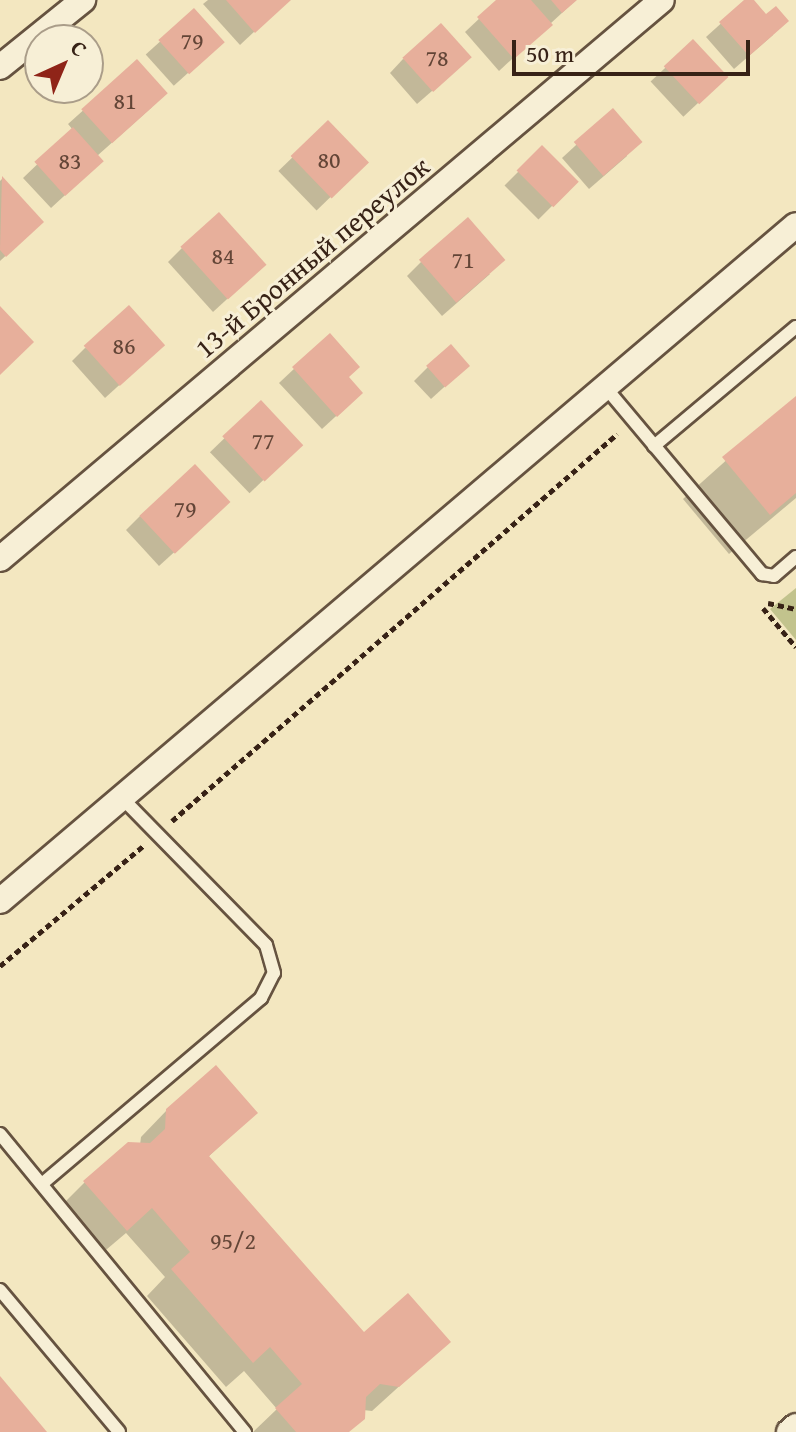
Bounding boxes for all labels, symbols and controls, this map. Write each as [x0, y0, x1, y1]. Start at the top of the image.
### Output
north arrow [24, 24, 104, 104]
scale bar [516, 24, 754, 74]
house number: 79 [180, 27, 204, 55]
text: С [64, 32, 95, 64]
text: 50 m [526, 36, 574, 71]
house number: 78 [425, 44, 449, 72]
house number: 81 [113, 87, 137, 115]
house number: 80 [317, 146, 341, 174]
house number: 83 [58, 147, 82, 175]
street label: 13-й Бронный переулок [188, 149, 436, 365]
house number: 84 [211, 242, 235, 270]
house number: 71 [451, 246, 475, 274]
house number: 86 [112, 332, 136, 360]
house number: 77 [251, 427, 275, 455]
house number: 79 [173, 495, 197, 523]
house number: 95/2 [210, 1227, 256, 1255]

